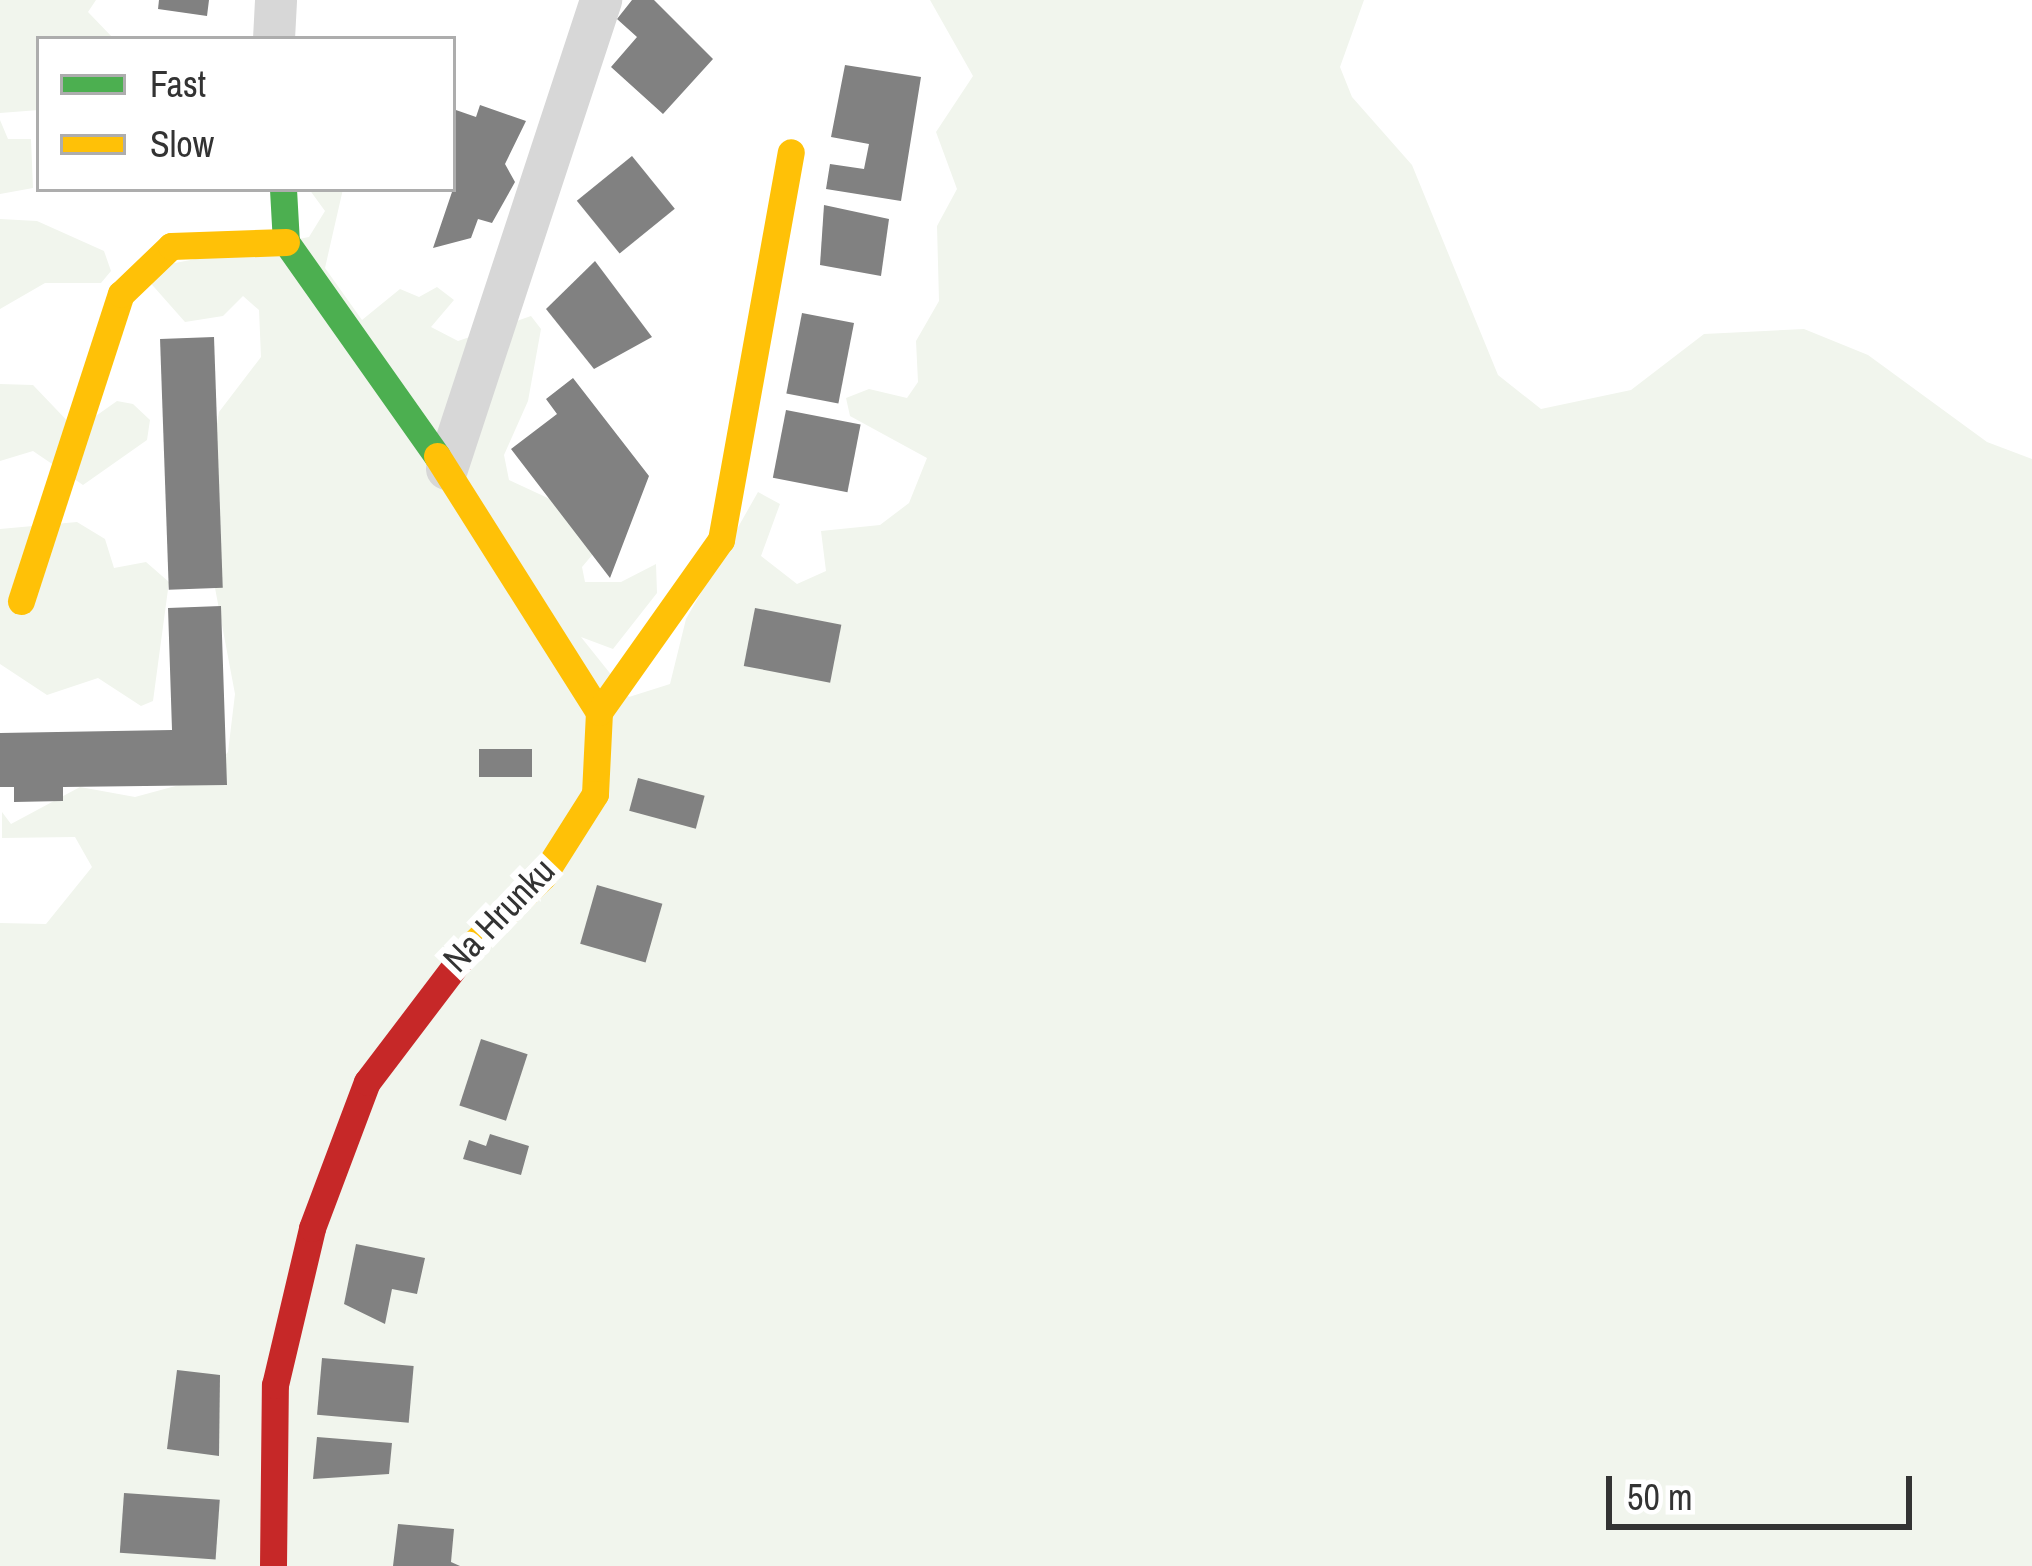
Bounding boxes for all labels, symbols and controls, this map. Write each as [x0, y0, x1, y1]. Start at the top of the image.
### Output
legend [36, 36, 456, 192]
text: Fast [150, 60, 206, 108]
text: Slow [150, 120, 214, 168]
street label: Na Hrunku [434, 849, 564, 981]
scale bar [1612, 1452, 1918, 1526]
text: 50 m [1627, 1473, 1693, 1521]

